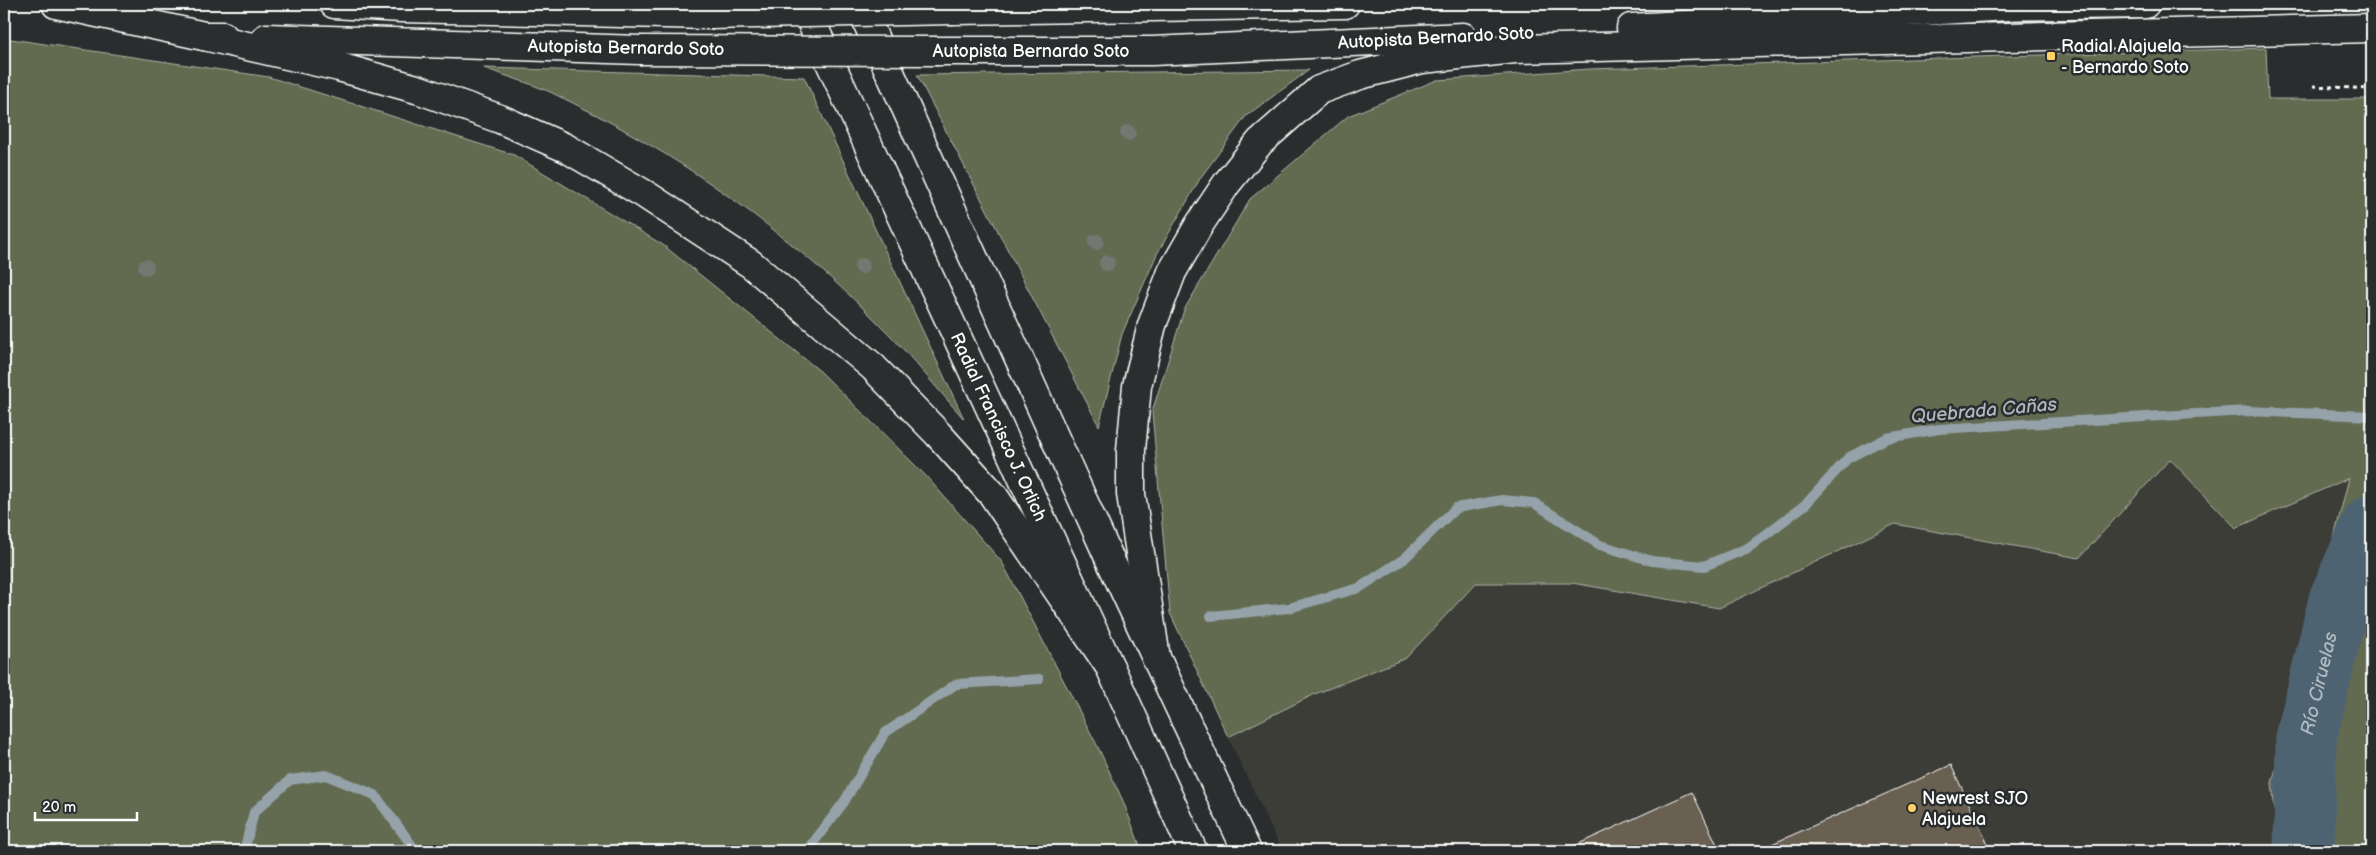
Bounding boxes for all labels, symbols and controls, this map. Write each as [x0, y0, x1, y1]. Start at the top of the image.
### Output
street label: Autopista Bernardo Soto [1337, 22, 1535, 54]
street label: Autopista Bernardo Soto [527, 36, 725, 60]
place label: Radial Alajuela - Bernardo Soto [2061, 36, 2189, 78]
street label: Autopista Bernardo Soto [933, 41, 1129, 62]
marker: Radial Alajuela - Bernardo Soto [2045, 50, 2057, 62]
street label: Radial Francisco J. Orlich [946, 329, 1052, 525]
water label: Quebrada Cañas [1910, 393, 2058, 429]
water label: Río Ciruelas [2296, 629, 2343, 737]
place label: Newrest SJO Alajuela [1922, 788, 2028, 830]
scale bar [35, 790, 138, 822]
text: 20 m [42, 798, 76, 817]
marker: Newrest SJO Alajuela [1906, 802, 1918, 814]

